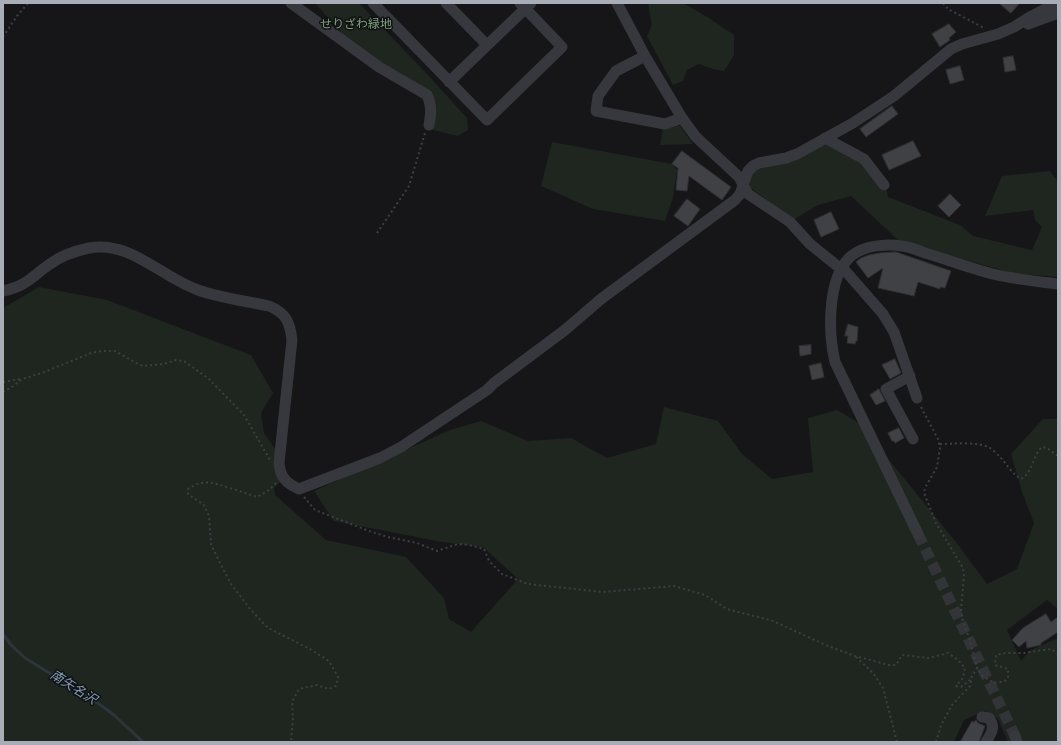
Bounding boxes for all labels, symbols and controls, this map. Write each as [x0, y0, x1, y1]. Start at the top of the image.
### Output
park label: せりざわ緑地 [320, 18, 392, 32]
water label: 南矢名沢 [47, 668, 99, 708]

